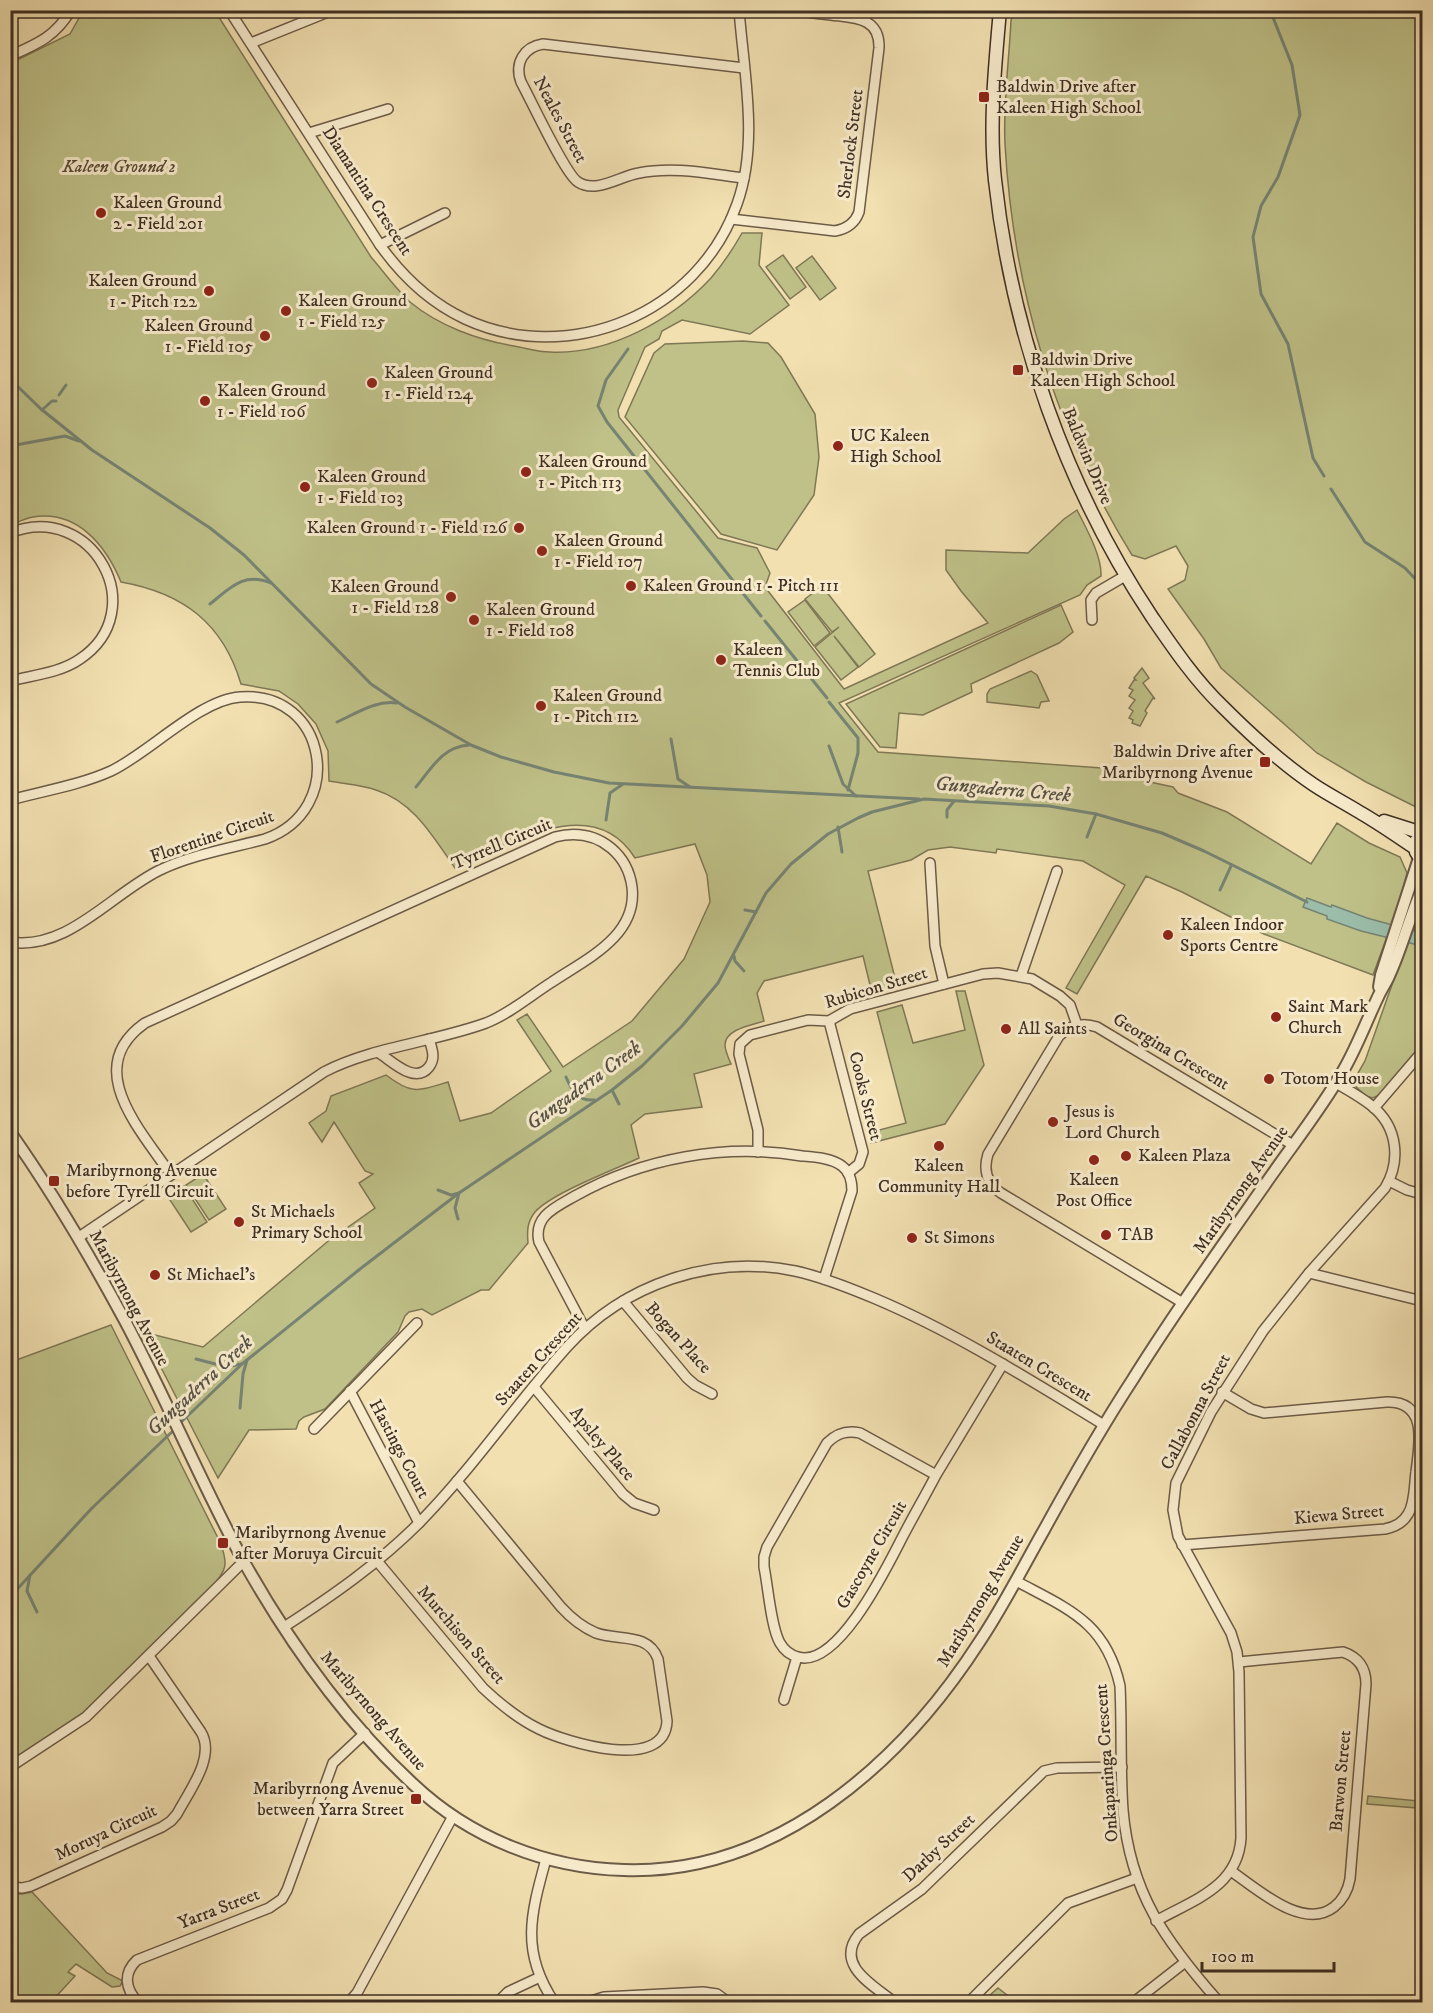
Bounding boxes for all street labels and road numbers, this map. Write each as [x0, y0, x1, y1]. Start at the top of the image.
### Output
street label: Neales Street [528, 73, 592, 167]
street label: Sherlock Street [833, 88, 869, 200]
street label: Diamantina Crescent [317, 122, 417, 260]
street label: Baldwin Drive [1057, 404, 1117, 508]
street label: Florentine Circuit [147, 805, 277, 868]
street label: Tyrrell Circuit [449, 813, 556, 875]
street label: Rubicon Street [822, 962, 930, 1014]
street label: Georgina Crescent [1109, 1009, 1233, 1096]
street label: Cooks Street [843, 1049, 887, 1143]
street label: Maribyrnong Avenue [1189, 1122, 1293, 1258]
street label: Maribyrnong Avenue [84, 1226, 174, 1370]
street label: Bogan Place [640, 1298, 716, 1378]
street label: Staaten Crescent [491, 1307, 587, 1411]
street label: Staaten Crescent [982, 1327, 1096, 1407]
street label: Callabonna Street [1156, 1350, 1236, 1474]
street label: Hastings Court [364, 1396, 434, 1503]
street label: Apsley Place [565, 1402, 639, 1486]
street label: Gascoyne Circuit [832, 1497, 912, 1613]
street label: Kiewa Street [1293, 1500, 1385, 1530]
street label: Maribyrnong Avenue [933, 1531, 1029, 1671]
street label: Murchison Street [412, 1581, 510, 1689]
street label: Maribyrnong Avenue [315, 1647, 431, 1775]
street label: Onkaparinga Crescent [1090, 1683, 1124, 1843]
street label: Barwon Street [1326, 1729, 1356, 1833]
street label: Moruya Circuit [51, 1800, 161, 1866]
street label: Darby Street [898, 1809, 980, 1887]
street label: Yarra Street [175, 1883, 263, 1935]

